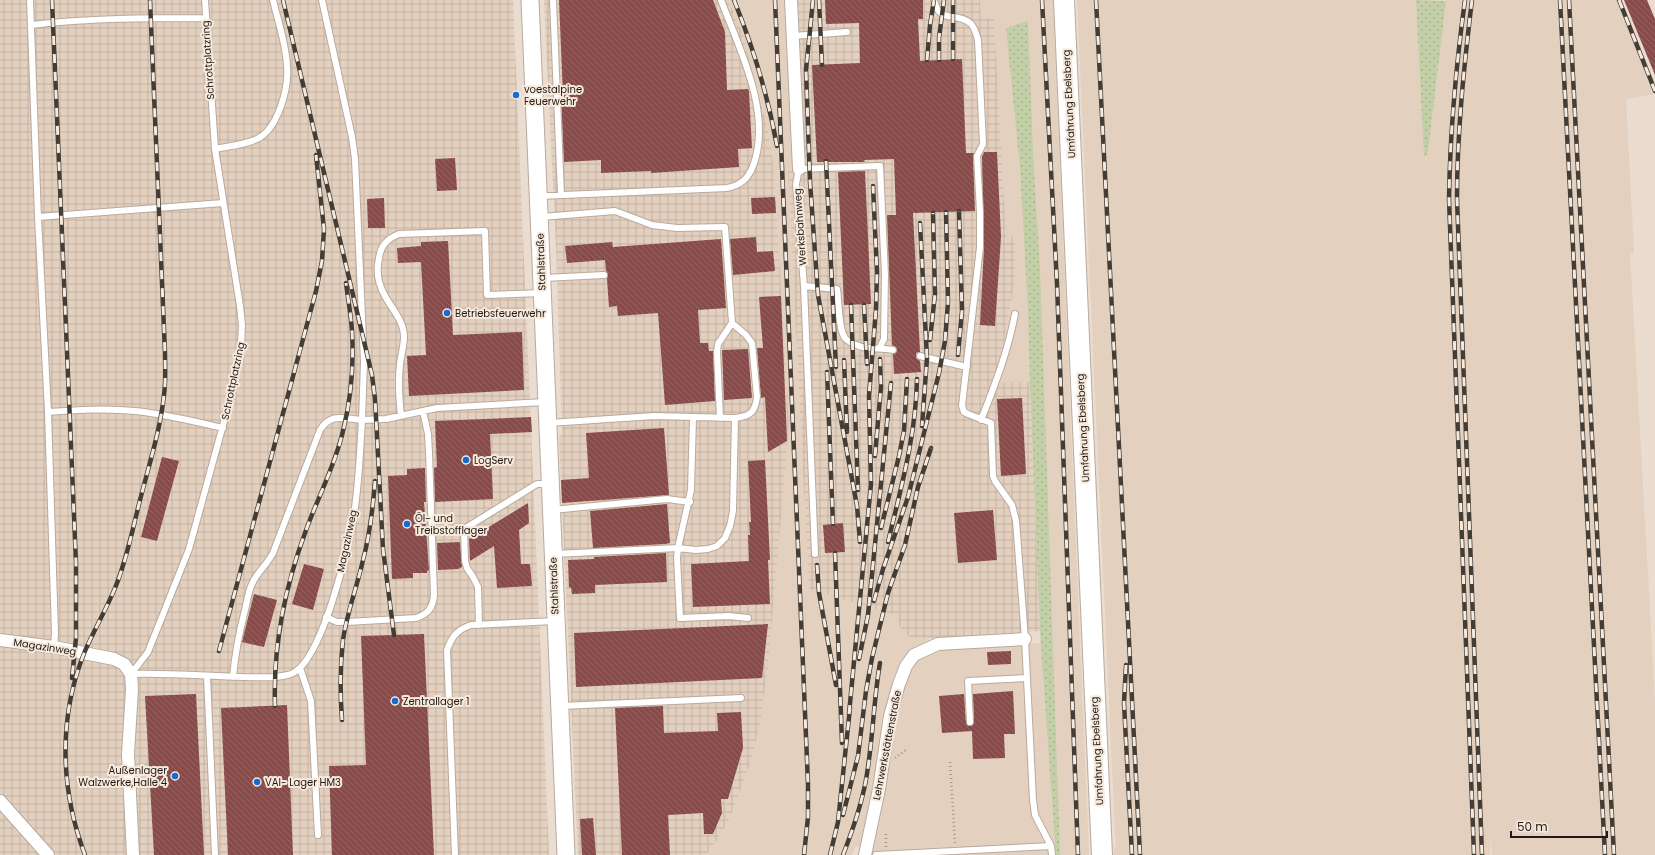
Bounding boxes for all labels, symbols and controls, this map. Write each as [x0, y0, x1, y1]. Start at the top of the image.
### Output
street label: Schrottplatzring [198, 20, 218, 100]
street label: Umfahrung Ebelsberg [1059, 49, 1079, 159]
place label: voestalpine Feuerwehr [524, 82, 582, 109]
marker: voestalpine Feuerwehr [511, 90, 521, 100]
street label: Werksbahnweg [790, 188, 810, 266]
street label: Stahlstraße [533, 233, 549, 291]
place label: Betriebsfeuerwehr [455, 306, 546, 321]
marker: Betriebsfeuerwehr [442, 308, 452, 318]
street label: Schrottplatzring [217, 341, 249, 421]
street label: Umfahrung Ebelsberg [1073, 373, 1093, 483]
place label: LogServ [474, 453, 513, 468]
marker: LogServ [461, 455, 471, 465]
street label: Magazinweg [333, 508, 361, 574]
place label: Öl- und Treibstofflager [415, 511, 488, 538]
marker: Öl- und Treibstofflager [402, 519, 412, 529]
street label: Stahlstraße [546, 557, 562, 615]
street label: Magazinweg [12, 635, 78, 659]
street label: Lehrwerkstättenstraße [869, 689, 905, 801]
place label: Zentrallager 1 [403, 694, 469, 709]
marker: Zentrallager 1 [390, 696, 400, 706]
street label: Umfahrung Ebelsberg [1087, 696, 1107, 806]
place label: Außenlager Walzwerke,Halle 4 [78, 763, 167, 790]
marker: Außenlager Walzwerke,Halle 4 [170, 771, 180, 781]
place label: VAI- Lager HM3 [265, 775, 341, 790]
marker: VAI- Lager HM3 [252, 777, 262, 787]
scale bar [1511, 813, 1607, 839]
text: 50 m [1517, 818, 1548, 835]

